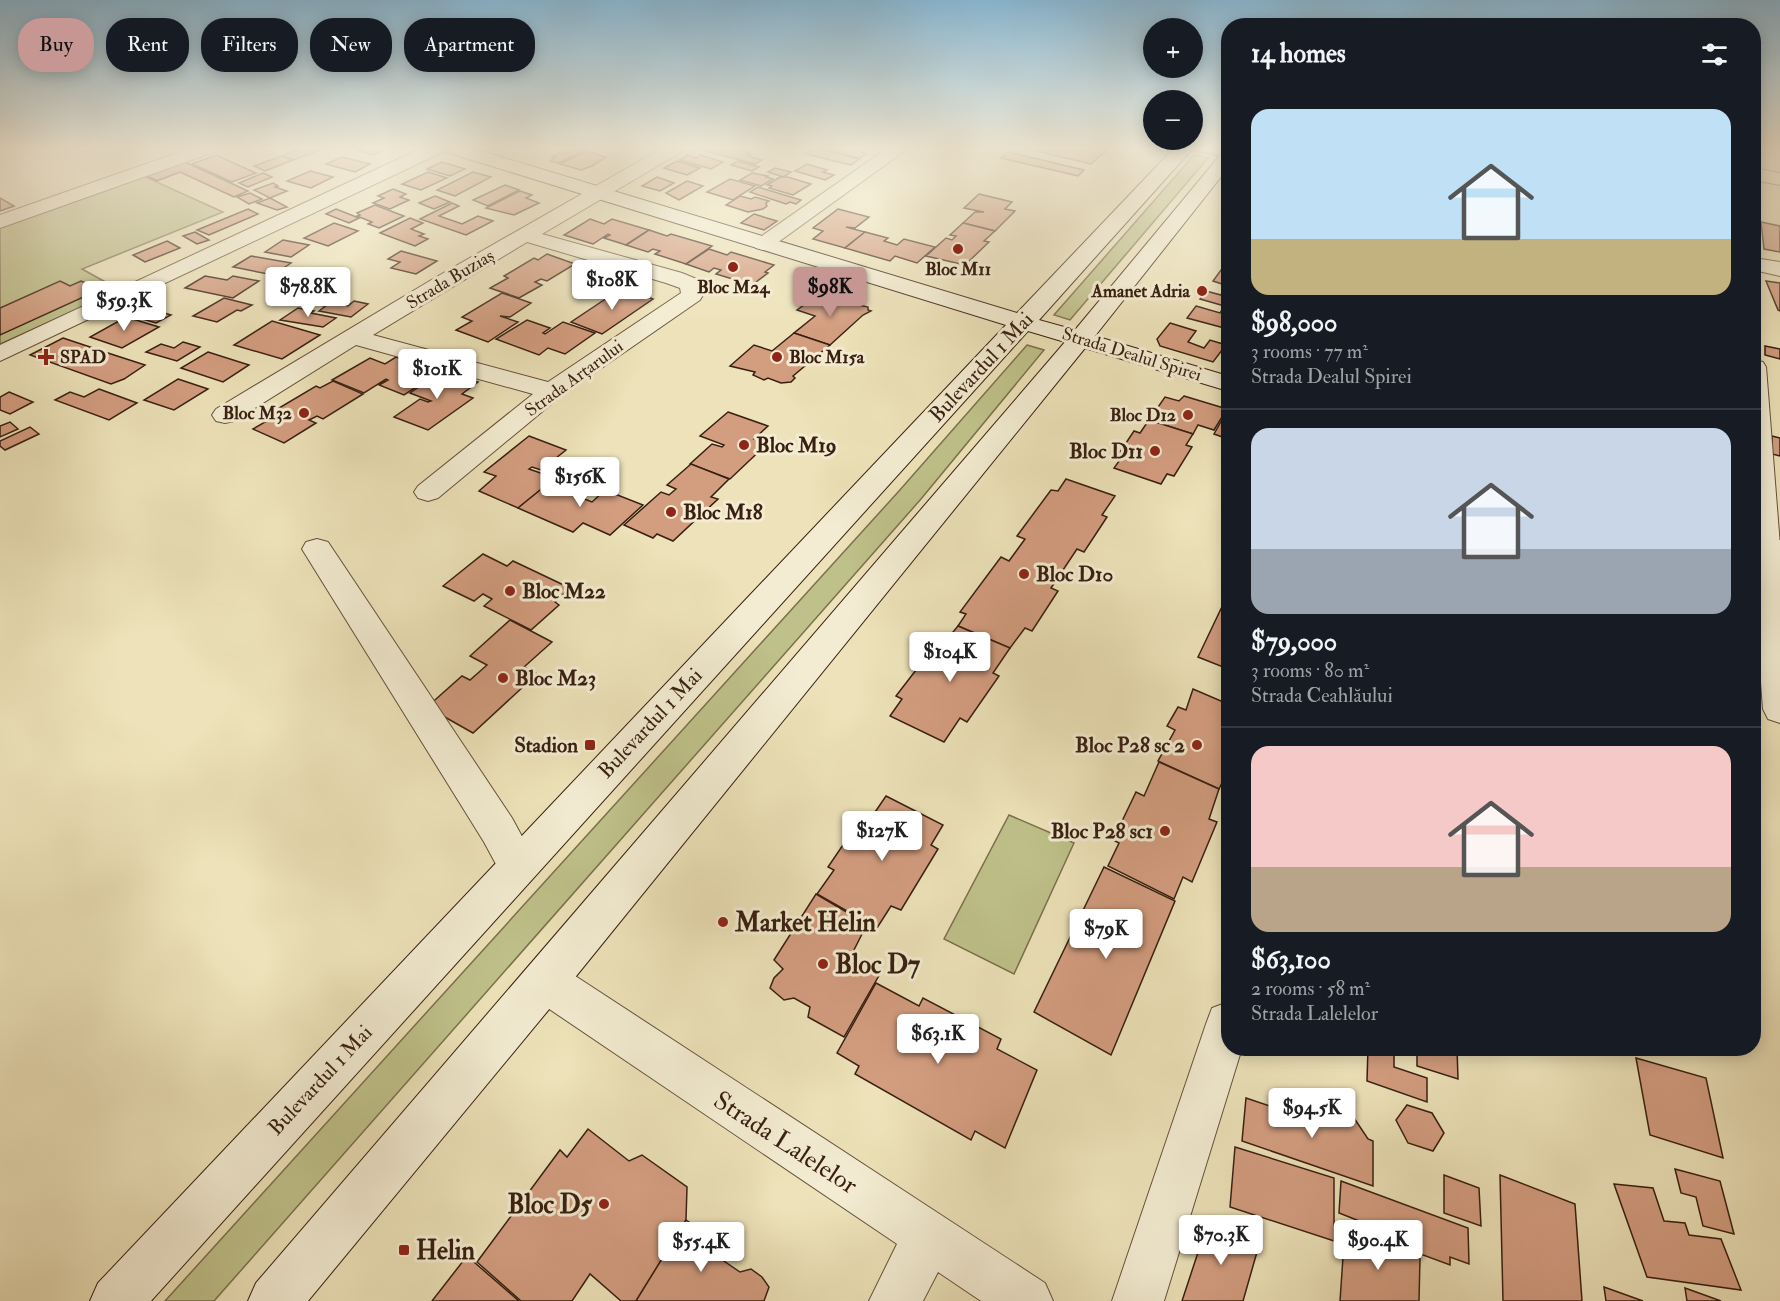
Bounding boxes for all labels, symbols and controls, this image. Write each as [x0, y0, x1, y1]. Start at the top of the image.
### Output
chip: Buy [18, 18, 94, 72]
chip: Rent [106, 18, 189, 72]
chip: Filters [201, 18, 298, 72]
chip: New [310, 18, 392, 72]
chip: Apartment [404, 18, 535, 72]
map controls [1143, 18, 1203, 150]
button: + [1143, 18, 1203, 78]
text: 14 homes [1251, 38, 1346, 70]
icon: filters [1698, 38, 1731, 71]
button: − [1143, 90, 1203, 150]
icon: home [1437, 148, 1545, 256]
marker: Bloc M11 [951, 242, 965, 256]
street label: Strada Buziaș [402, 244, 498, 315]
place label: Bloc M11 [925, 258, 991, 281]
pin: $108K [570, 260, 654, 311]
marker: Bloc M24 [726, 260, 740, 274]
pin: $78.8K [259, 267, 357, 318]
text: $108K [586, 267, 638, 292]
pin: $98K [794, 267, 866, 318]
text: $78.8K [279, 274, 337, 299]
text: $98K [808, 274, 852, 299]
place label: Bloc M24 [697, 276, 770, 299]
place label: Amanet Adria [1091, 280, 1191, 303]
pin: $59.3K [75, 281, 173, 332]
marker: Amanet Adria [1195, 284, 1209, 298]
text: $59.3K [96, 288, 152, 313]
street label: Bulevardul 1 Mai [923, 306, 1040, 428]
text: $98,000 [1251, 307, 1337, 339]
street label: Strada Dealul Spirei [1059, 322, 1205, 387]
street label: Strada Arțarului [521, 335, 628, 422]
text: 3 rooms · 77 m² [1251, 339, 1368, 364]
place label: SPAD [60, 346, 106, 369]
place label: Bloc M15a [789, 346, 865, 369]
marker: SPAD [37, 348, 55, 366]
pin: $101K [395, 349, 479, 400]
marker: Bloc M15a [770, 350, 784, 364]
text: $101K [412, 356, 462, 381]
text: Strada Dealul Spirei [1251, 364, 1412, 389]
place label: Bloc M32 [223, 402, 292, 425]
place label: Bloc D12 [1110, 404, 1176, 427]
marker: Bloc M32 [297, 406, 311, 420]
marker: Bloc D12 [1181, 408, 1195, 422]
place label: Bloc M19 [756, 432, 836, 459]
marker: Bloc M19 [737, 438, 751, 452]
place label: Bloc D11 [1069, 438, 1143, 465]
marker: Bloc D11 [1148, 444, 1162, 458]
pin: $156K [538, 457, 622, 508]
text: $156K [554, 464, 606, 489]
icon: home [1437, 467, 1545, 575]
place label: Bloc M18 [683, 499, 763, 526]
marker: Bloc M18 [664, 505, 678, 519]
place label: Bloc D10 [1036, 561, 1113, 588]
marker: Bloc D10 [1017, 567, 1031, 581]
place label: Bloc M22 [522, 578, 606, 605]
marker: Bloc M22 [503, 584, 517, 598]
text: $79,000 [1251, 626, 1337, 658]
pin: $104K [908, 632, 992, 683]
text: $104K [923, 639, 977, 664]
text: 3 rooms · 80 m² [1251, 658, 1369, 683]
street label: Bulevardul 1 Mai [592, 662, 709, 784]
place label: Bloc M23 [515, 665, 596, 692]
marker: Bloc M23 [496, 671, 510, 685]
text: Strada Ceahlăului [1251, 683, 1393, 708]
place label: Stadion [514, 732, 578, 759]
place label: Bloc P28 sc 2 [1075, 732, 1185, 759]
marker: Stadion [583, 738, 597, 752]
marker: Bloc P28 sc 2 [1190, 738, 1204, 752]
icon: home [1437, 785, 1545, 893]
pin: $127K [840, 811, 924, 862]
text: $127K [856, 818, 908, 843]
place label: Bloc P28 sc1 [1051, 818, 1153, 845]
marker: Bloc P28 sc1 [1158, 824, 1172, 838]
place label: Market Helin [734, 907, 877, 939]
pin: $79K [1070, 909, 1142, 960]
marker: Market Helin [716, 915, 730, 929]
text: $79K [1084, 916, 1128, 941]
text: $63,100 [1251, 944, 1331, 976]
place label: Bloc D7 [835, 949, 920, 981]
marker: Bloc D7 [816, 957, 830, 971]
text: 2 rooms · 58 m² [1251, 976, 1370, 1001]
text: Strada Lalelelor [1251, 1001, 1378, 1026]
pin: $63.1K [889, 1014, 987, 1065]
street label: Bulevardul 1 Mai [262, 1019, 379, 1141]
text: $63.1K [911, 1021, 965, 1046]
street label: Strada Lalelelor [707, 1084, 864, 1201]
pin: $94.5K [1263, 1088, 1361, 1139]
text: $94.5K [1282, 1095, 1342, 1120]
place label: Bloc D5 [507, 1189, 593, 1221]
marker: Bloc D5 [597, 1197, 611, 1211]
pin: $70.3K [1172, 1215, 1270, 1266]
pin: $90.4K [1329, 1220, 1427, 1271]
pin: $55.4K [652, 1222, 750, 1273]
text: $70.3K [1193, 1222, 1249, 1247]
text: $90.4K [1348, 1227, 1408, 1252]
text: $55.4K [672, 1229, 730, 1254]
place label: Helin [416, 1235, 475, 1267]
marker: Helin [397, 1243, 411, 1257]

